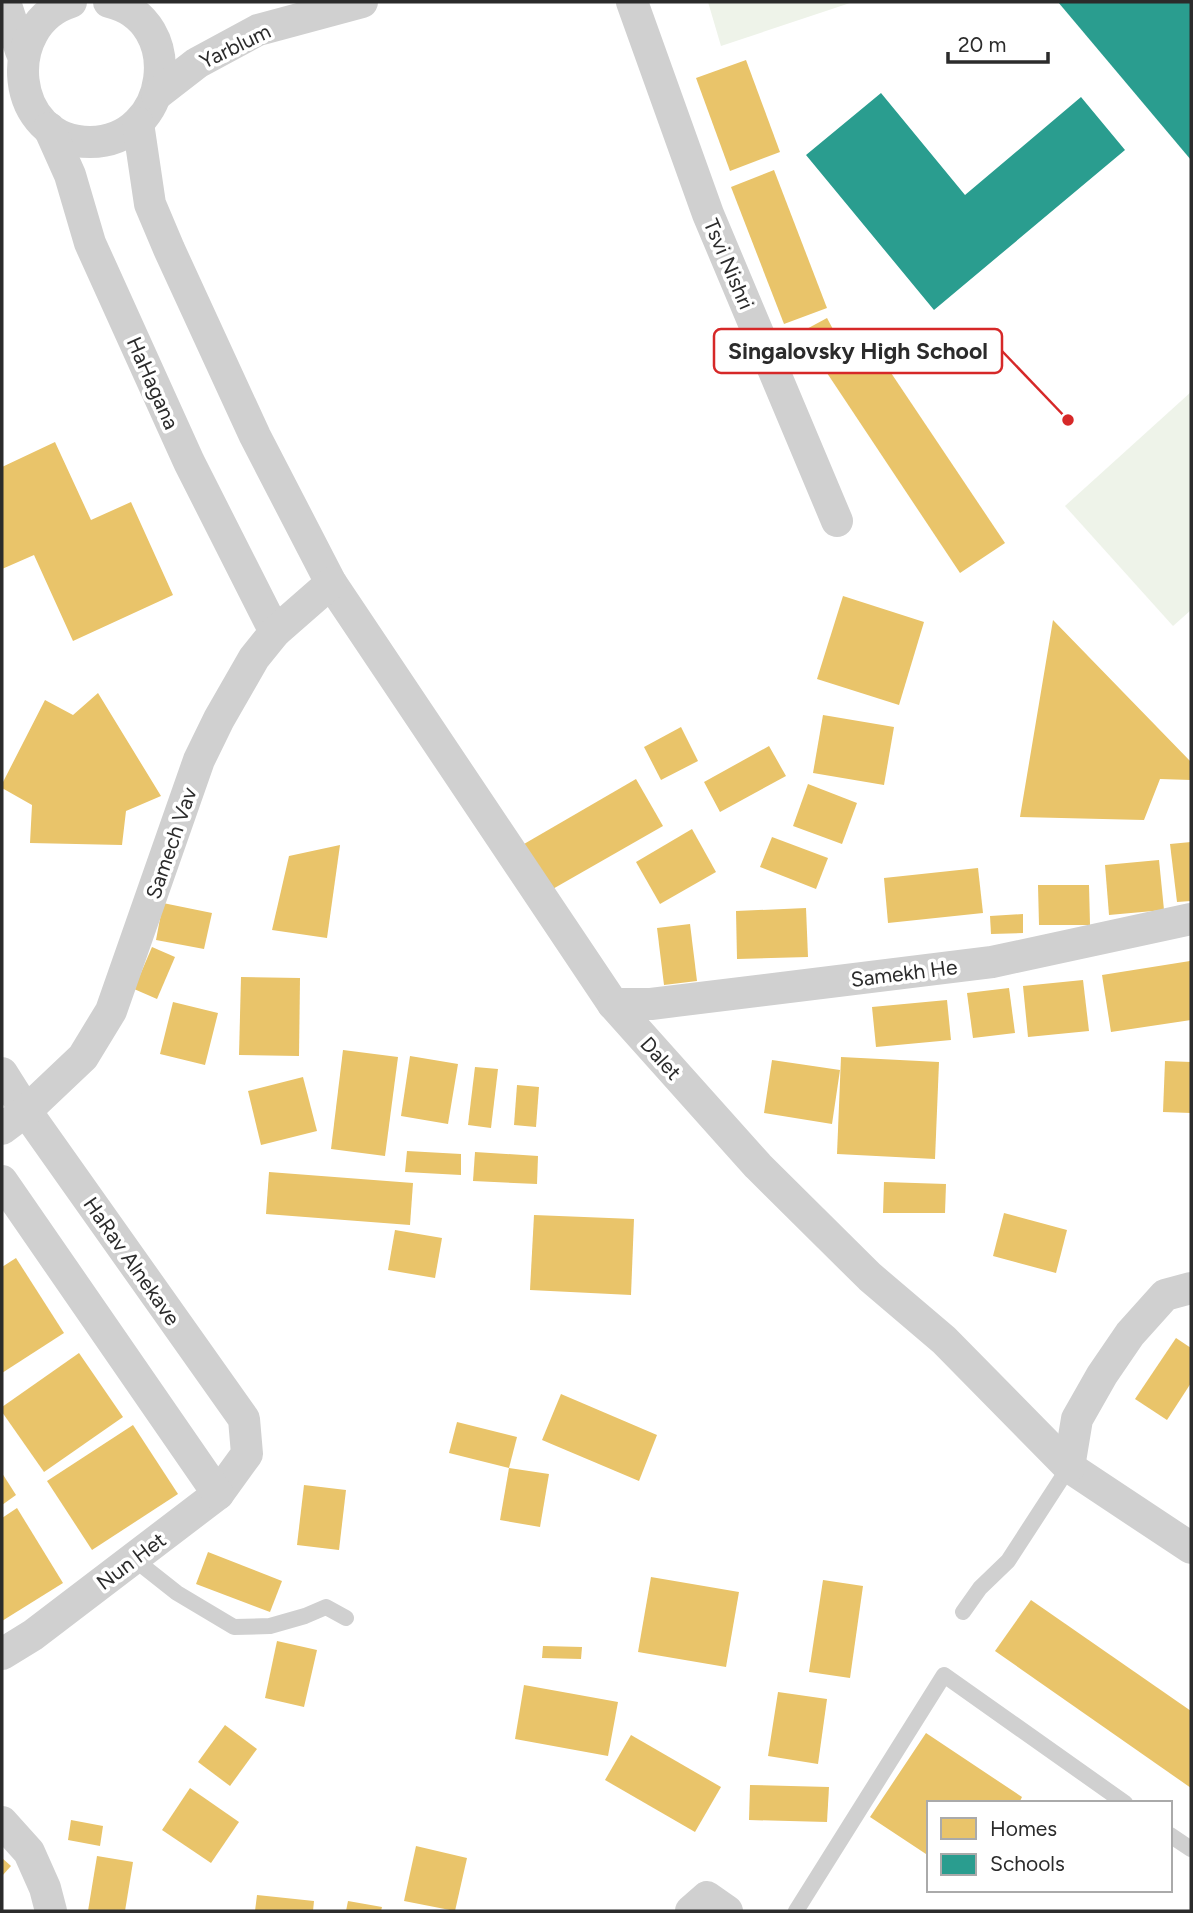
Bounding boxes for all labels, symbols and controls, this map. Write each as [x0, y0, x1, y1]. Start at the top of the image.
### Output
street label: Yarblum [195, 18, 275, 74]
scale bar [948, 21, 1048, 65]
text: 20 m [958, 32, 1006, 57]
street label: Tsvi Nishri [699, 215, 759, 313]
callout: Singalovsky High School [714, 329, 1002, 373]
street label: HaHagana [122, 333, 184, 433]
text: Singalovsky High School [728, 337, 988, 365]
street label: Samech Vav [140, 784, 202, 902]
street label: Samekh He [849, 954, 959, 992]
street label: Dalet [635, 1031, 687, 1085]
street label: HaRav Alnekave [78, 1192, 186, 1330]
street label: Nun Het [92, 1527, 171, 1595]
legend [927, 1801, 1172, 1892]
text: Homes [990, 1816, 1057, 1841]
text: Schools [990, 1851, 1065, 1876]

